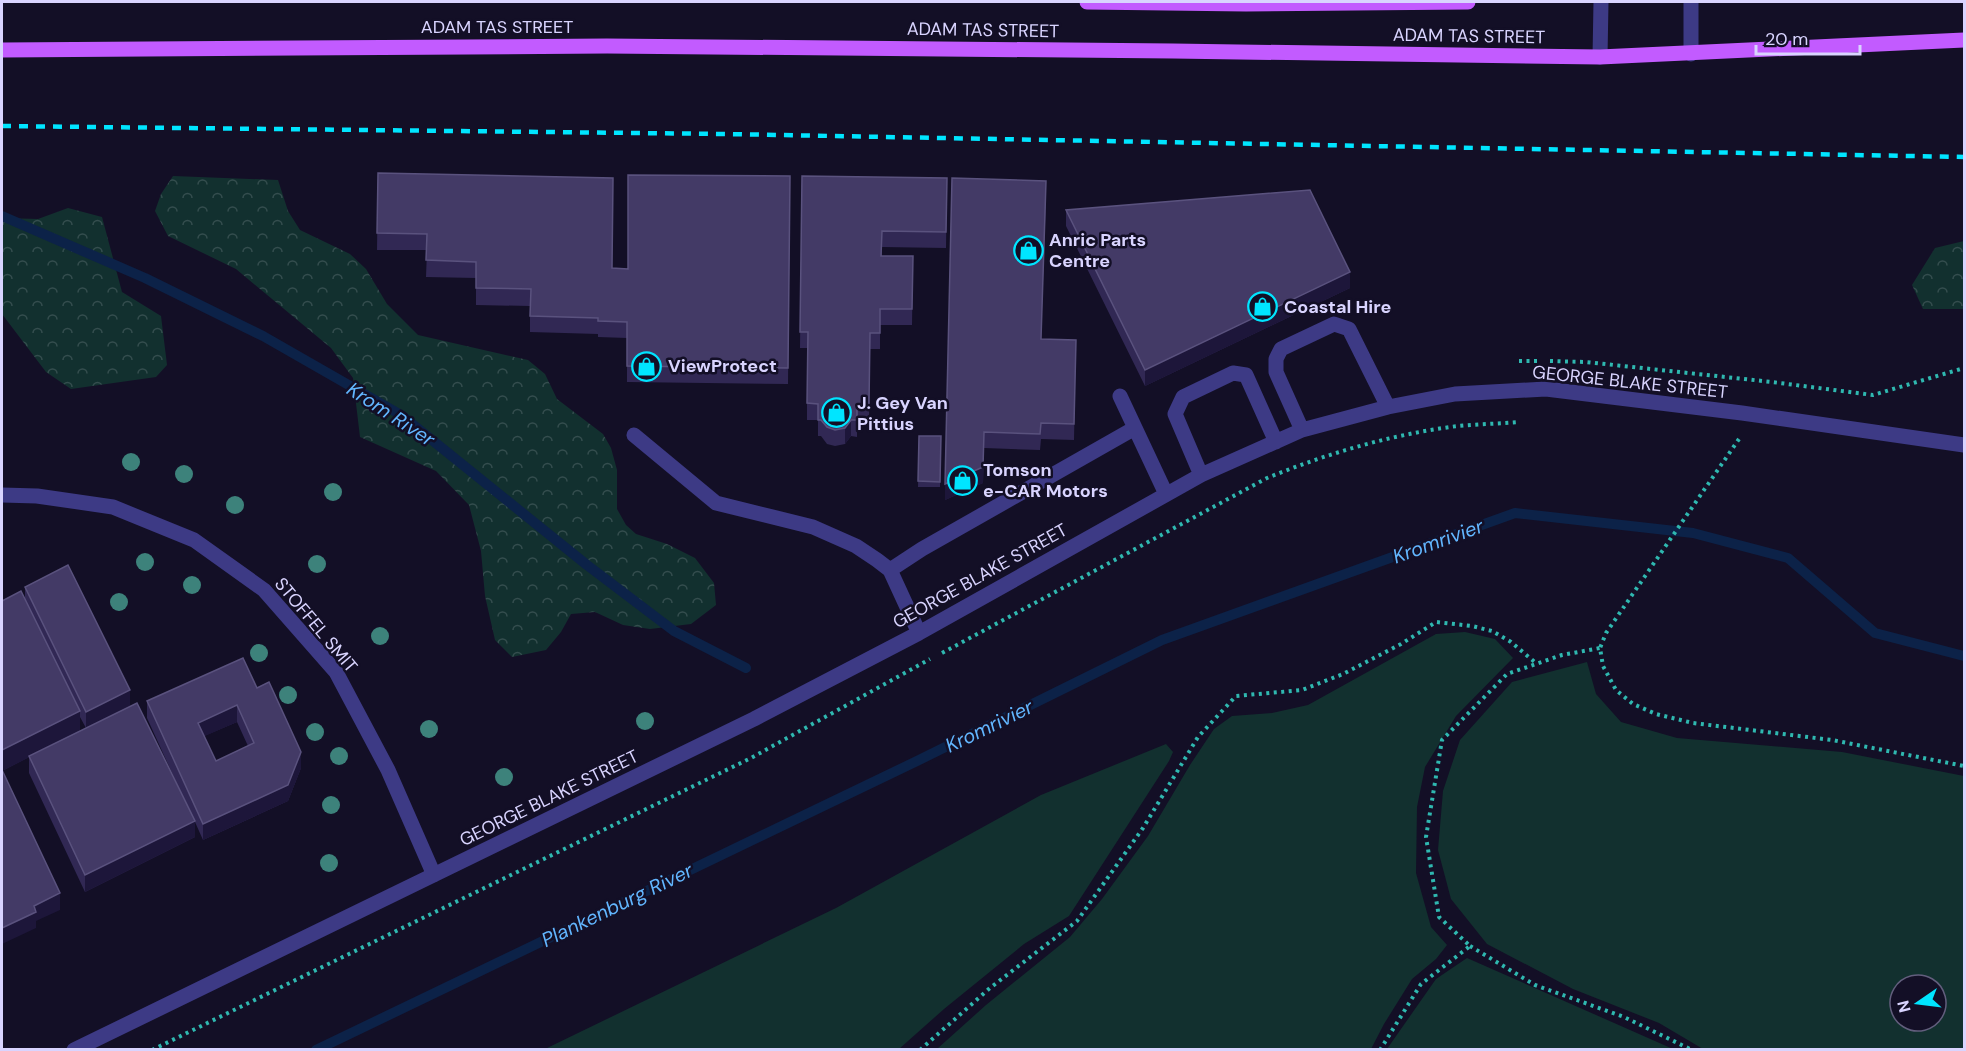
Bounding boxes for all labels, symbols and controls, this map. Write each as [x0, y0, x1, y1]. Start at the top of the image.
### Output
street label: ADAM TAS STREET [421, 15, 573, 39]
street label: ADAM TAS STREET [907, 17, 1059, 43]
scale bar [1756, 18, 1860, 56]
street label: ADAM TAS STREET [1393, 23, 1545, 49]
text: 20 m [1765, 27, 1808, 51]
place label: Anric Parts Centre [1049, 228, 1146, 273]
shop icon: Anric Parts Centre [1012, 234, 1044, 266]
shop icon: Coastal Hire [1247, 291, 1279, 323]
place label: Coastal Hire [1284, 295, 1392, 319]
shop icon: ViewProtect [631, 350, 663, 382]
place label: ViewProtect [668, 354, 777, 378]
street label: GEORGE BLAKE STREET [1531, 360, 1729, 404]
water label: Krom River [342, 376, 440, 452]
place label: J. Gey Van Pittius [857, 391, 948, 436]
shop icon: J. Gey Van Pittius [820, 397, 852, 429]
place label: Tomson e-CAR Motors [983, 458, 1108, 503]
shop icon: Tomson e-CAR Motors [946, 464, 978, 496]
water label: Kromrivier [1389, 512, 1488, 569]
street label: GEORGE BLAKE STREET [888, 518, 1072, 634]
street label: STOFFEL SMIT [269, 572, 363, 678]
water label: Kromrivier [941, 693, 1038, 758]
street label: GEORGE BLAKE STREET [456, 744, 642, 852]
water label: Plankenburg River [537, 857, 698, 953]
north arrow [1888, 973, 1948, 1033]
text: N [1892, 998, 1916, 1015]

